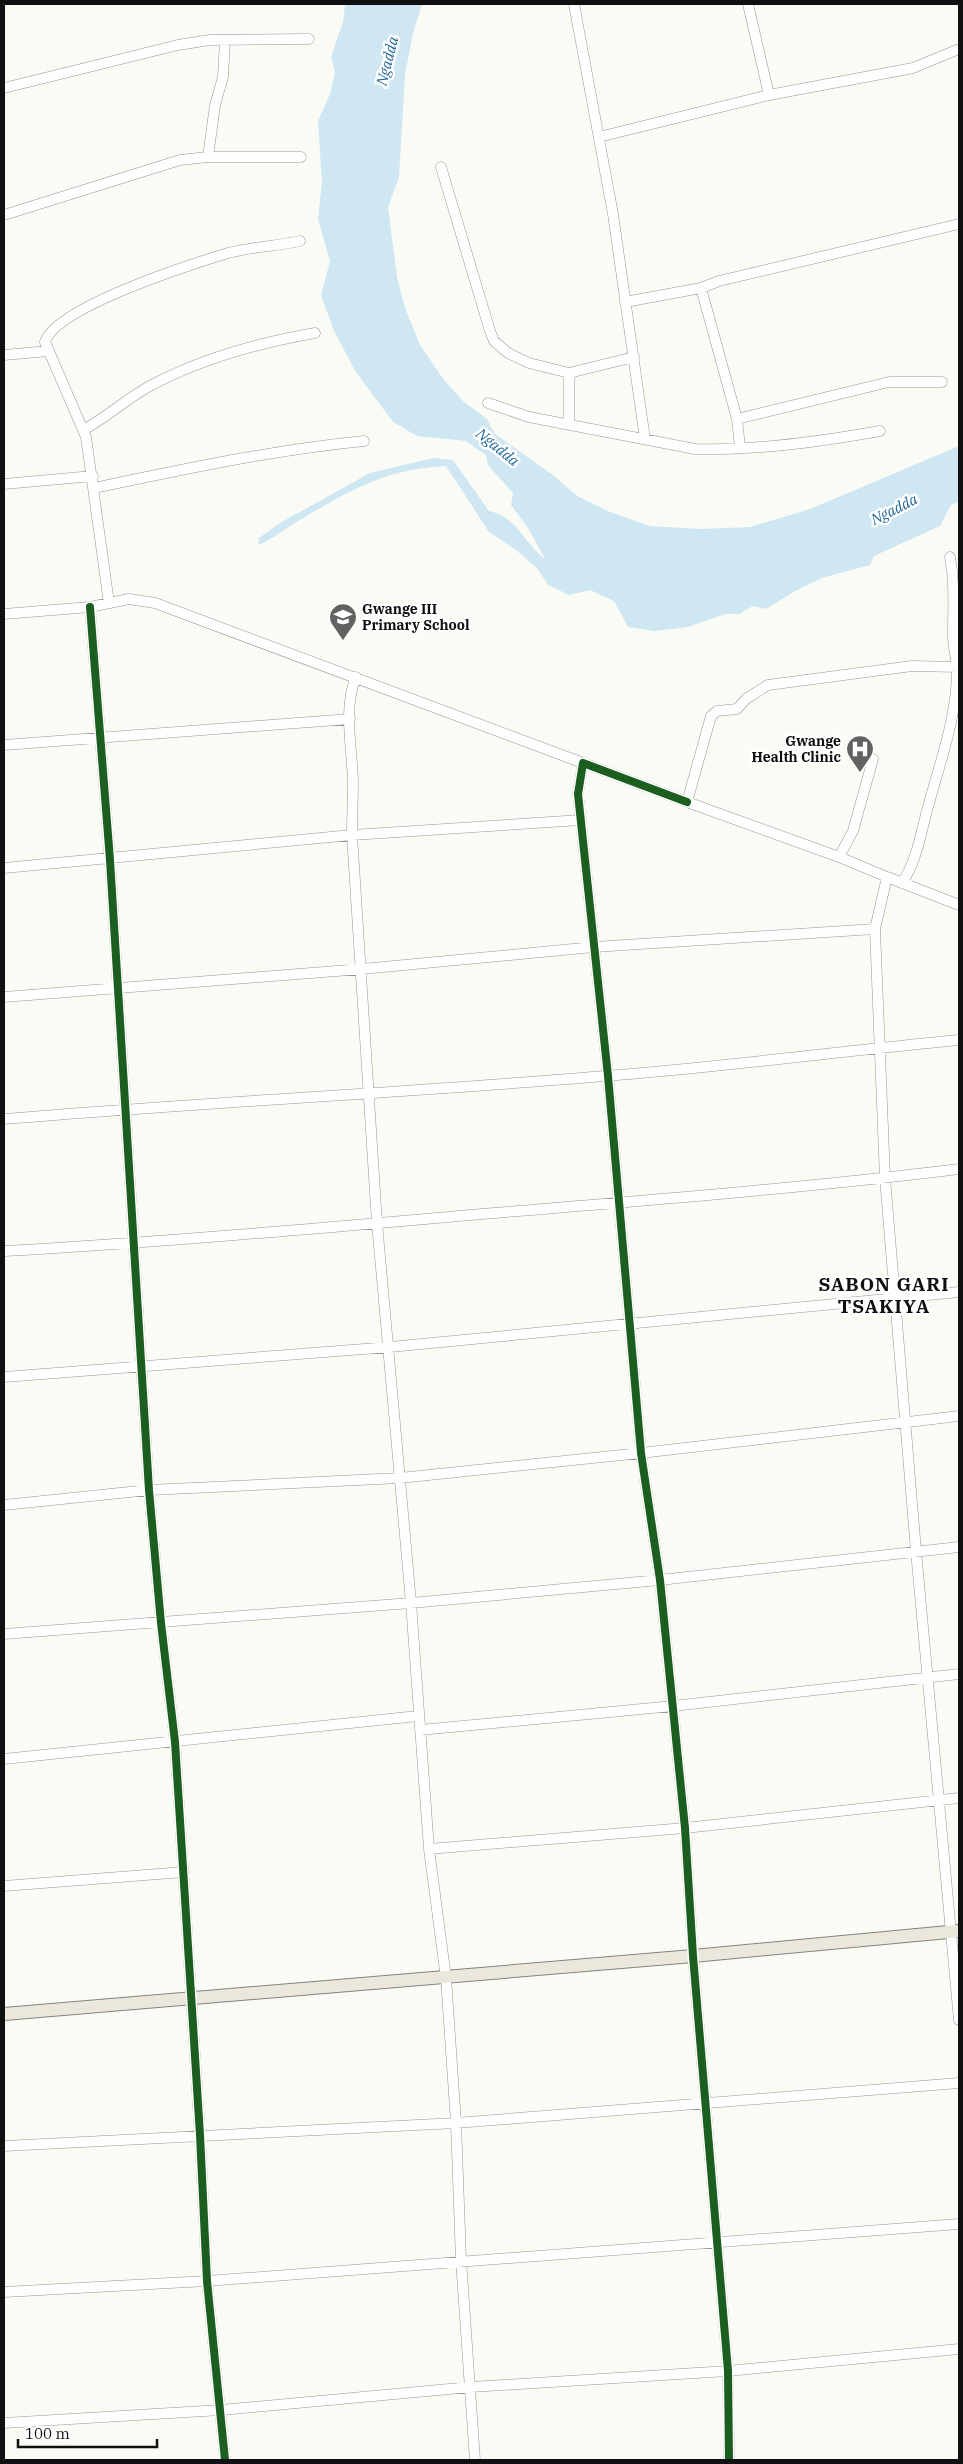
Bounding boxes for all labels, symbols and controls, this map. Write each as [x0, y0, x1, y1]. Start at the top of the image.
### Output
water label: Ngadda [371, 34, 402, 89]
water label: Ngadda [472, 423, 524, 471]
water label: Ngadda [867, 489, 921, 529]
place label: Gwange III Primary School [362, 600, 470, 634]
school or university icon: Gwange III Primary School [328, 602, 358, 641]
place label: Gwange Health Clinic [751, 732, 842, 766]
hospital icon: Gwange Health Clinic [845, 734, 875, 773]
district label: SABON GARI TSAKIYA [818, 1272, 950, 1318]
scale bar [18, 2416, 156, 2448]
text: 100 m [25, 2424, 70, 2443]

